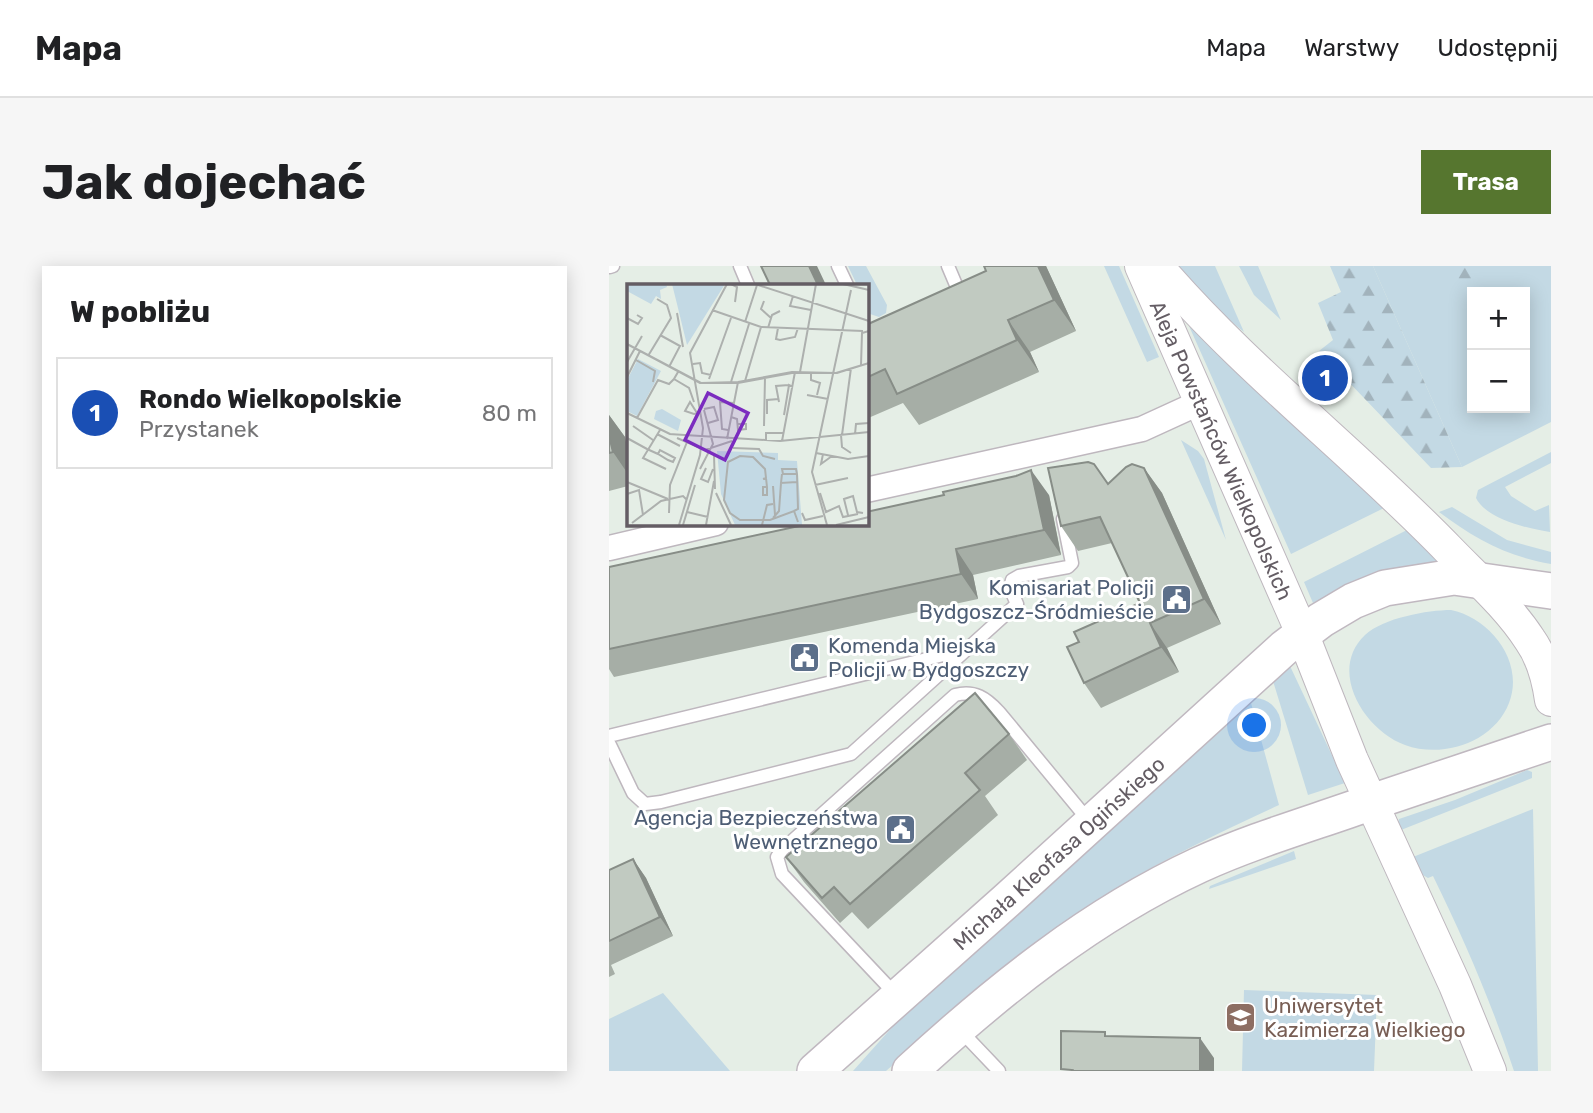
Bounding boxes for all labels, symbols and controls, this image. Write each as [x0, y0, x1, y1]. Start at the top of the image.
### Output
text: Mapa [35, 29, 122, 68]
text: Mapa [1206, 34, 1266, 62]
text: Warstwy [1304, 34, 1399, 62]
text: Udostępnij [1437, 34, 1558, 62]
button: Trasa [1421, 150, 1551, 214]
text: Jak dojechać [42, 153, 366, 211]
inset map [627, 284, 868, 525]
map controls [1467, 287, 1530, 413]
button: + [1467, 287, 1530, 350]
text: W pobliżu [70, 294, 210, 330]
street label: Aleja Powstańców Wielkopolskich [1145, 296, 1298, 604]
button: − [1467, 350, 1530, 413]
pin: 1 [1302, 352, 1348, 404]
text: Rondo Wielkopolskie [139, 384, 402, 415]
text: 1 [89, 399, 101, 427]
text: 80 m [482, 399, 537, 427]
text: Przystanek [139, 415, 259, 443]
place label: Komisariat Policji Bydgoszcz-Śródmieście [919, 575, 1154, 624]
public building icon: Komisariat Policji Bydgoszcz-Śródmieście [1160, 582, 1194, 616]
place label: Komenda Miejska Policji w Bydgoszczy [828, 633, 1030, 682]
public building icon: Komenda Miejska Policji w Bydgoszczy [788, 640, 822, 674]
your location [1237, 708, 1271, 742]
street label: Michała Kleofasa Ogińskiego [948, 751, 1169, 955]
place label: Agencja Bezpieczeństwa Wewnętrznego [634, 805, 878, 854]
public building icon: Agencja Bezpieczeństwa Wewnętrznego [884, 812, 918, 846]
place label: Uniwersytet Kazimierza Wielkiego [1264, 993, 1465, 1042]
school or university icon: Uniwersytet Kazimierza Wielkiego [1224, 1000, 1258, 1034]

